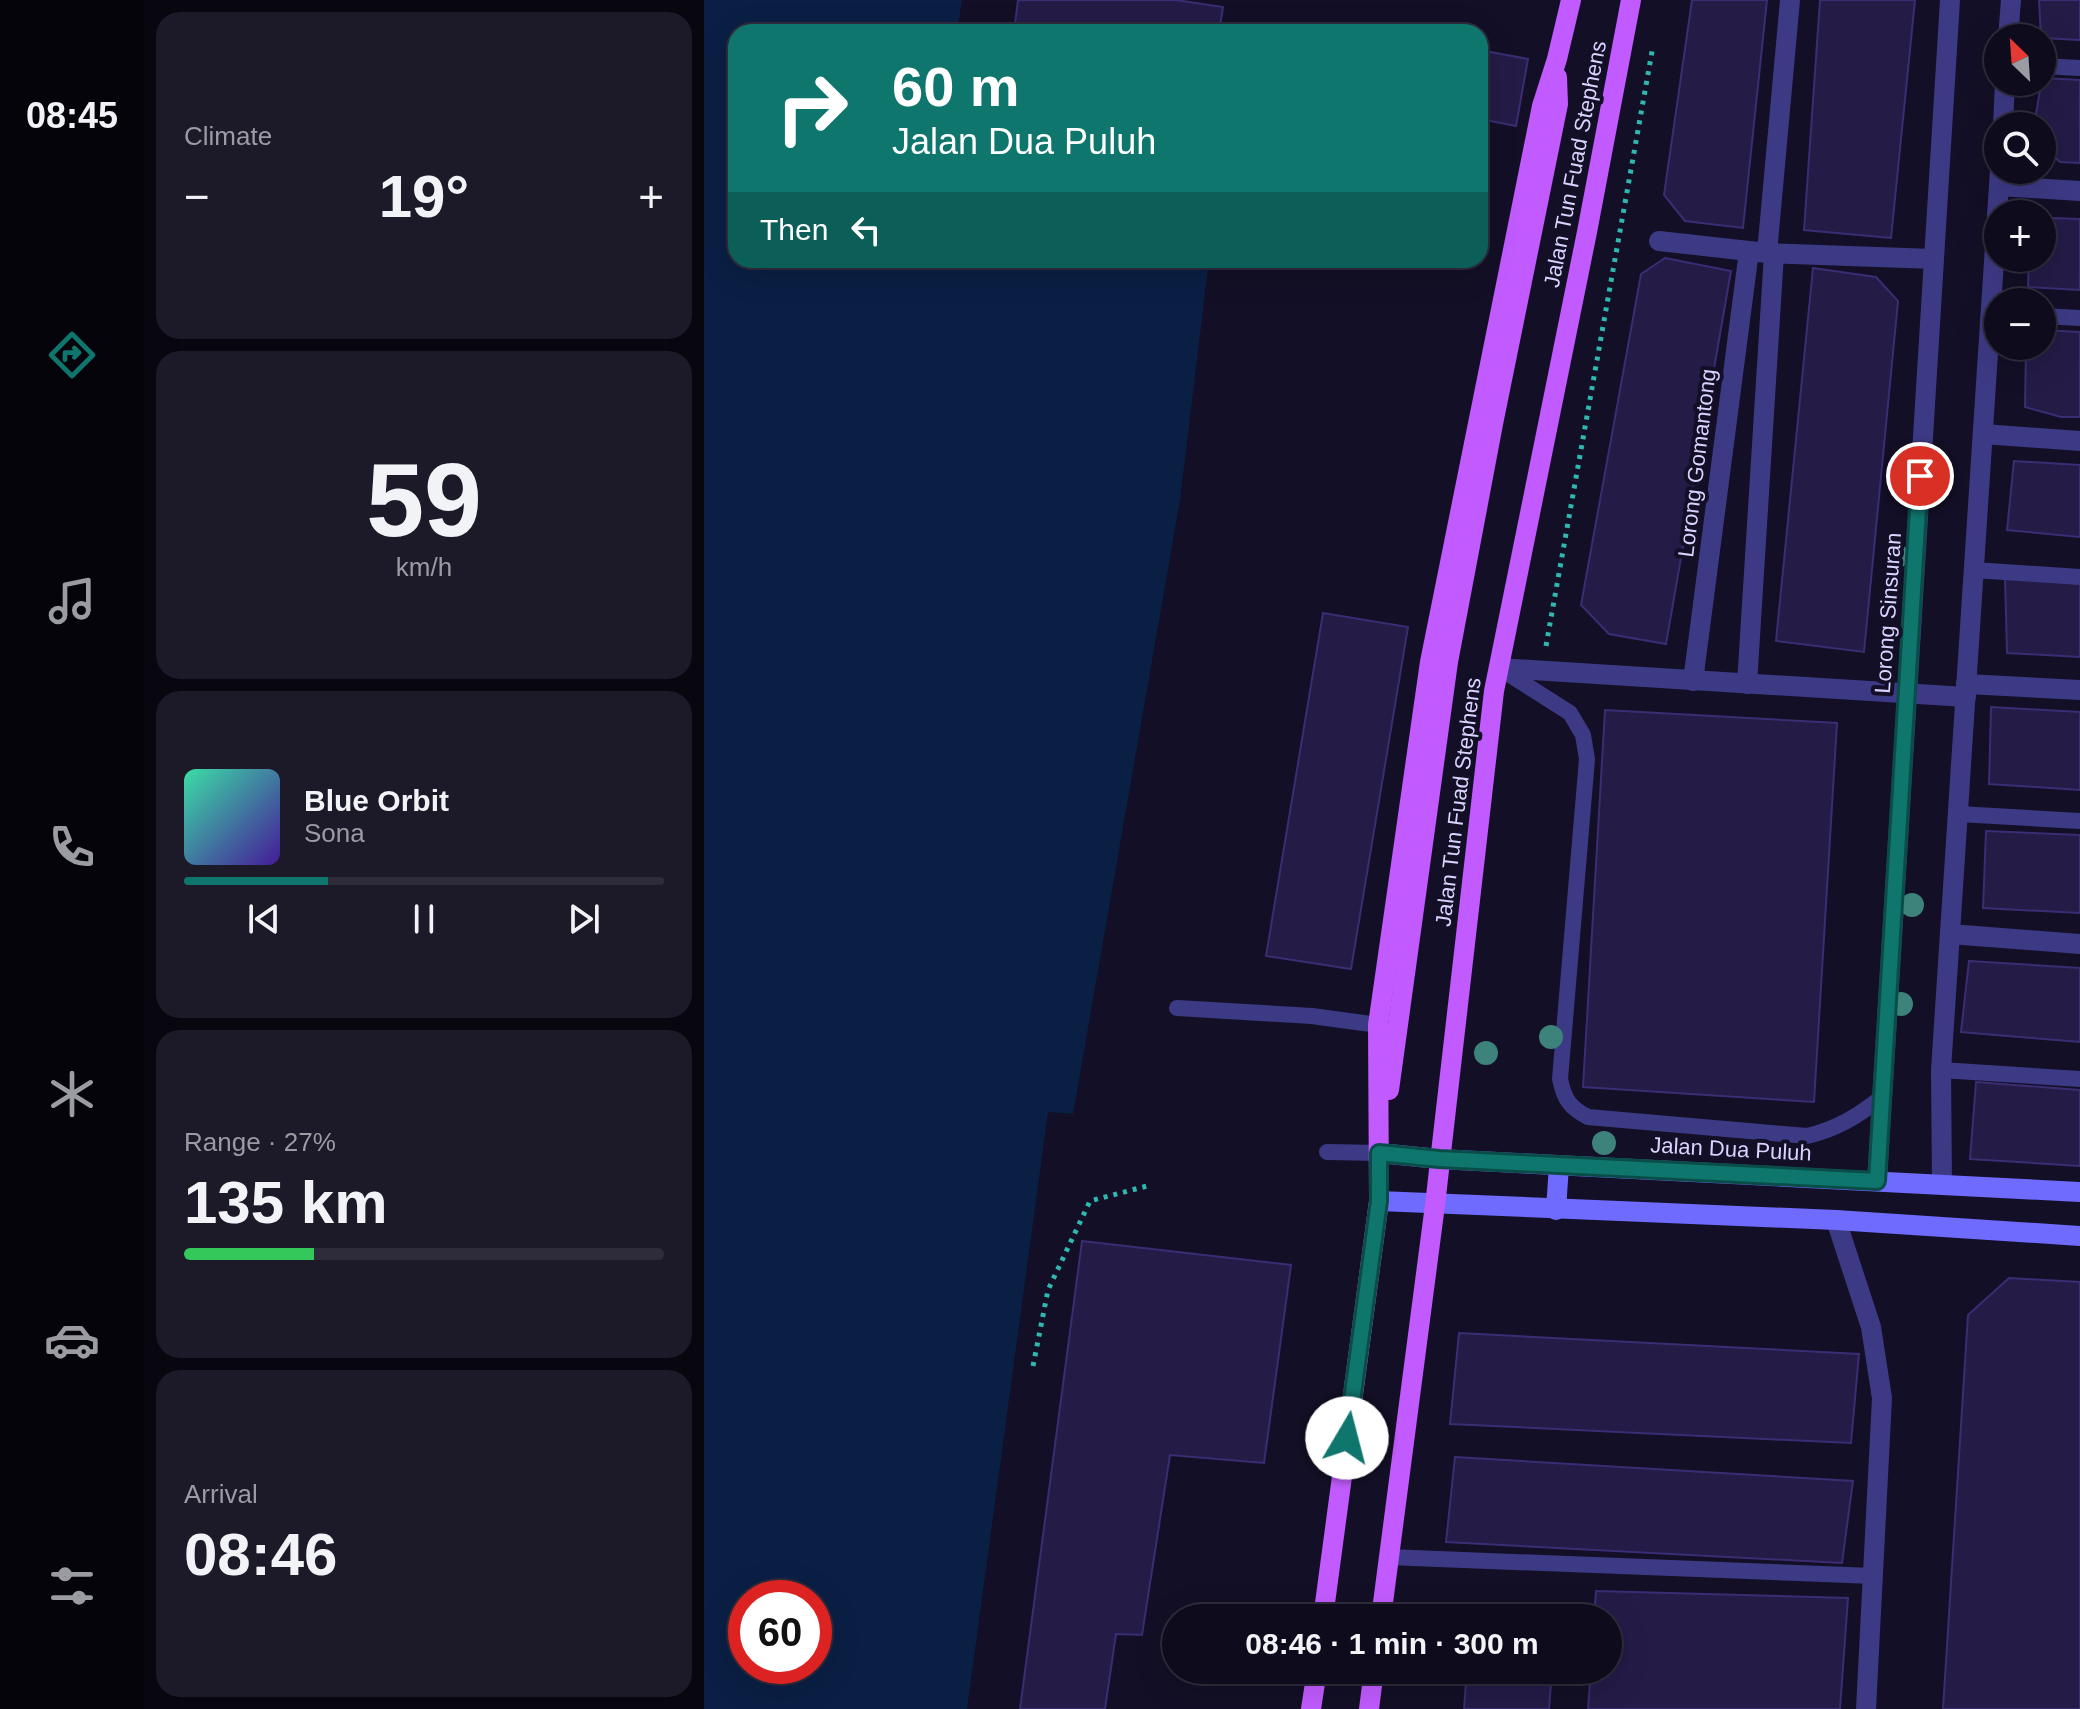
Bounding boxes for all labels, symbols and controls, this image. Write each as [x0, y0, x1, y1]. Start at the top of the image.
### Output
north arrow [1984, 24, 2056, 96]
map controls [1984, 24, 2056, 360]
street label: Jalan Tun Fuad Stephens [1539, 39, 1611, 289]
text: 60 m [892, 55, 1020, 118]
icon: right [760, 56, 864, 160]
text: 08:45 [26, 95, 118, 136]
button: search [1984, 112, 2056, 184]
text: Climate [184, 121, 272, 151]
text: Jalan Dua Puluh [892, 121, 1156, 162]
text: 19° [379, 163, 469, 230]
text: − [184, 172, 210, 221]
text: + [638, 172, 664, 221]
button: + [1984, 200, 2056, 272]
icon: left [844, 208, 888, 252]
text: Then [760, 213, 828, 246]
button: − [1984, 288, 2056, 360]
icon: directions [44, 327, 100, 383]
street label: Lorong Gomantong [1673, 367, 1721, 559]
text: 59 [366, 442, 482, 558]
pin [1886, 442, 1954, 510]
icon: arrive [1898, 454, 1942, 498]
street label: Lorong Sinsuran [1870, 532, 1906, 694]
text: km/h [396, 552, 452, 582]
icon: music [44, 573, 100, 629]
street label: Jalan Tun Fuad Stephens [1430, 676, 1486, 928]
text: Blue Orbit [304, 784, 449, 817]
text: Sona [304, 818, 365, 848]
icon: phone [44, 819, 100, 875]
icon: previous [242, 897, 286, 941]
icon: pause [402, 897, 446, 941]
icon: next [562, 897, 606, 941]
icon: climate [44, 1066, 100, 1122]
text: Range · 27% [184, 1127, 336, 1157]
street label: Jalan Dua Puluh [1650, 1132, 1812, 1166]
text: 135 km [184, 1169, 388, 1236]
icon: car [44, 1312, 100, 1368]
position arrow [1305, 1396, 1389, 1480]
text: Arrival [184, 1479, 258, 1509]
text: 08:46 [184, 1521, 337, 1588]
icon: filters [44, 1558, 100, 1614]
speed limit sign: 60 [728, 1580, 832, 1684]
text: 08:46 · 1 min · 300 m [1245, 1627, 1539, 1660]

